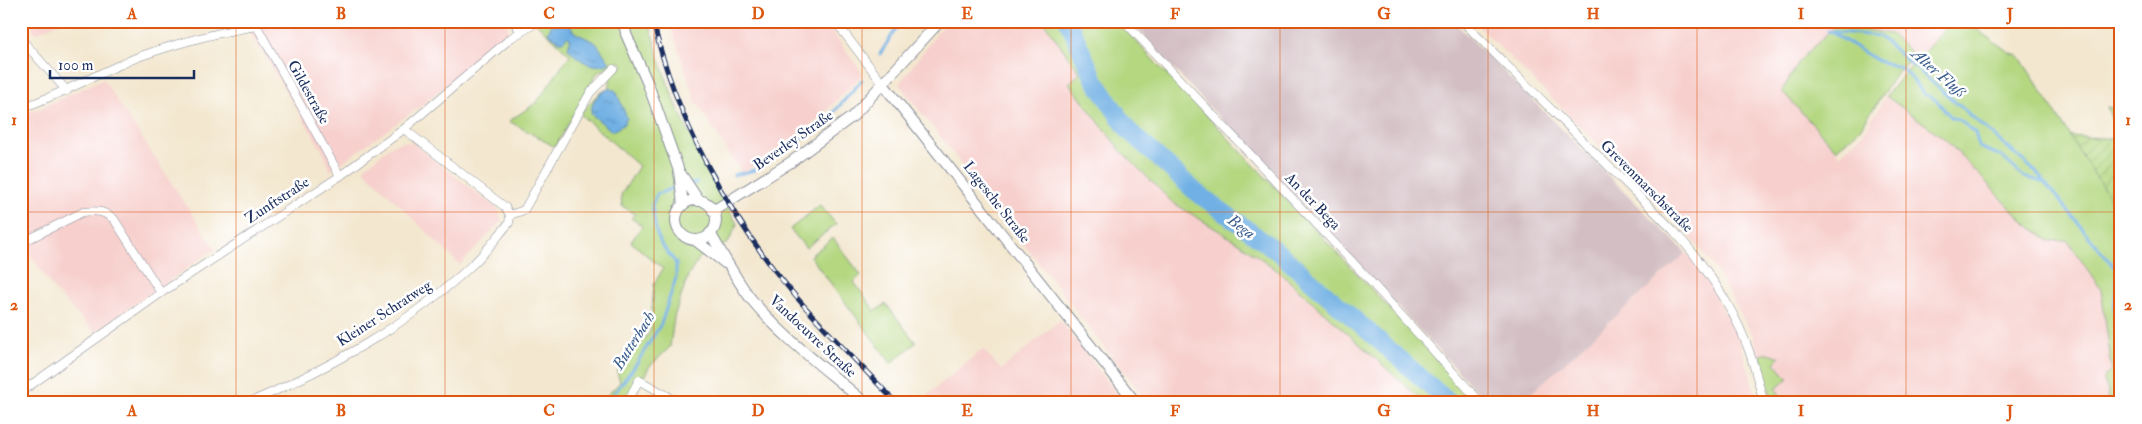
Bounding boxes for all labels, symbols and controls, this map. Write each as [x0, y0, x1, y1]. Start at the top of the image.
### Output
text: A [126, 4, 138, 24]
text: B [336, 4, 346, 24]
text: C [543, 4, 555, 24]
text: D [751, 4, 765, 24]
text: E [961, 4, 973, 24]
text: F [1170, 4, 1180, 24]
text: G [1377, 4, 1391, 24]
text: H [1586, 4, 1600, 24]
text: I [1798, 4, 1805, 24]
text: J [2006, 4, 2014, 25]
water label: Alter Fluß [1905, 42, 1970, 102]
scale bar [50, 48, 194, 80]
text: 100 m [58, 56, 94, 75]
street label: Gildestraße [283, 57, 334, 128]
street label: Beverley Straße [750, 106, 837, 175]
text: 1 [11, 110, 17, 130]
text: 1 [2125, 110, 2131, 130]
street label: Grevenmarschstraße [1596, 136, 1697, 237]
street label: Lagesche Straße [959, 158, 1034, 247]
street label: An der Bega [1280, 168, 1345, 235]
street label: Zunftstraße [242, 173, 313, 228]
water label: Bega [1223, 210, 1259, 243]
street label: Kleiner Schratweg [333, 275, 436, 351]
street label: Vandoeuvre Straße [765, 291, 860, 382]
text: 2 [10, 295, 18, 315]
text: 2 [2124, 295, 2132, 315]
water label: Butterbach [608, 308, 660, 374]
text: A [126, 401, 138, 421]
text: B [336, 401, 346, 421]
text: C [543, 401, 555, 421]
text: D [751, 401, 765, 421]
text: E [961, 401, 973, 421]
text: F [1170, 401, 1180, 421]
text: G [1377, 401, 1391, 421]
text: H [1586, 401, 1600, 421]
text: I [1798, 401, 1805, 421]
text: J [2006, 401, 2014, 422]

